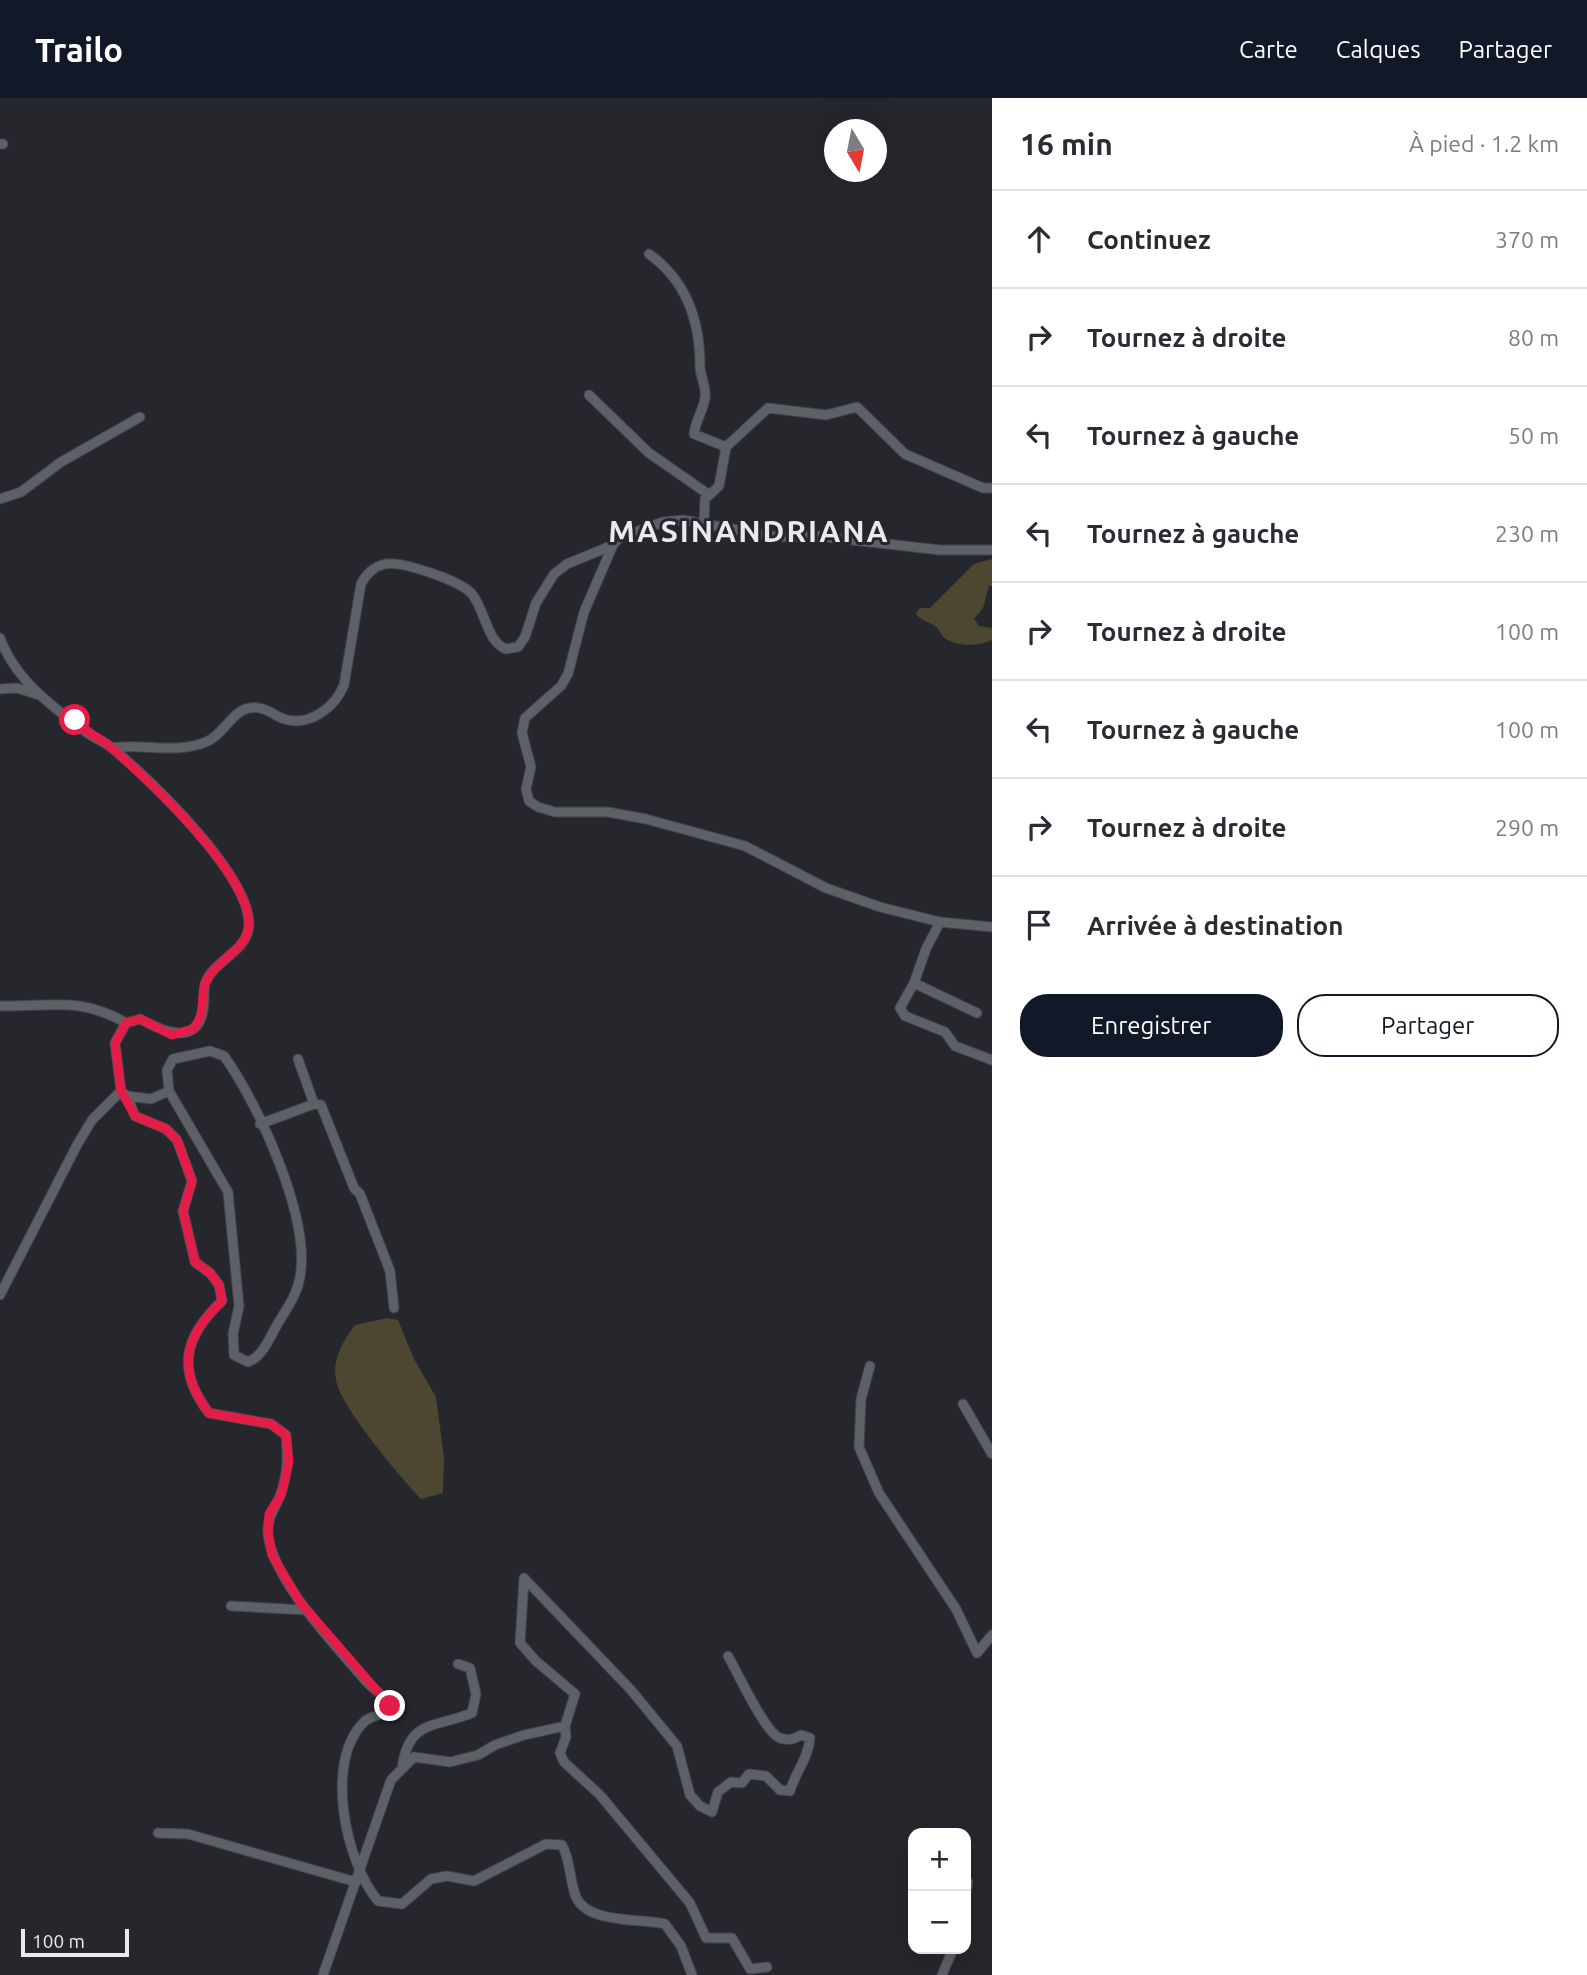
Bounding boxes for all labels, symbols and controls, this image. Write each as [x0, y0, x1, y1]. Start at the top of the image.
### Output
text: Trailo [35, 31, 123, 68]
text: Carte [1239, 36, 1298, 63]
text: Calques [1336, 36, 1421, 63]
text: Partager [1459, 36, 1552, 63]
north arrow [824, 119, 887, 182]
text: 16 min [1020, 127, 1113, 161]
text: À pied · 1.2 km [1409, 131, 1559, 156]
icon: ahead [1020, 220, 1058, 258]
text: Continuez [1087, 225, 1211, 254]
text: 370 m [1495, 227, 1559, 252]
icon: right [1020, 318, 1058, 356]
text: Tournez à droite [1087, 323, 1286, 352]
text: 80 m [1508, 325, 1559, 350]
icon: left [1020, 416, 1058, 454]
text: Tournez à gauche [1087, 421, 1299, 450]
text: 50 m [1508, 423, 1559, 448]
district label: MASINANDRIANA [608, 514, 890, 548]
icon: left [1020, 514, 1058, 552]
text: Tournez à gauche [1087, 519, 1299, 548]
text: 230 m [1495, 521, 1559, 546]
icon: right [1020, 612, 1058, 650]
text: Tournez à droite [1087, 617, 1286, 646]
text: 100 m [1495, 619, 1559, 644]
route start [59, 704, 90, 735]
icon: left [1020, 710, 1058, 748]
text: Tournez à gauche [1087, 715, 1299, 744]
text: 100 m [1495, 717, 1559, 742]
icon: right [1020, 808, 1058, 846]
text: Tournez à droite [1087, 813, 1286, 842]
text: 290 m [1495, 815, 1559, 840]
icon: arrive [1020, 906, 1058, 944]
text: Arrivée à destination [1087, 911, 1343, 940]
button: Enregistrer [1020, 994, 1283, 1057]
button: Partager [1297, 994, 1559, 1057]
route end [374, 1690, 405, 1721]
map controls [908, 1828, 971, 1954]
button: + [908, 1828, 971, 1891]
button: − [908, 1891, 971, 1954]
scale bar [21, 1926, 130, 1958]
text: 100 m [32, 1930, 85, 1952]

